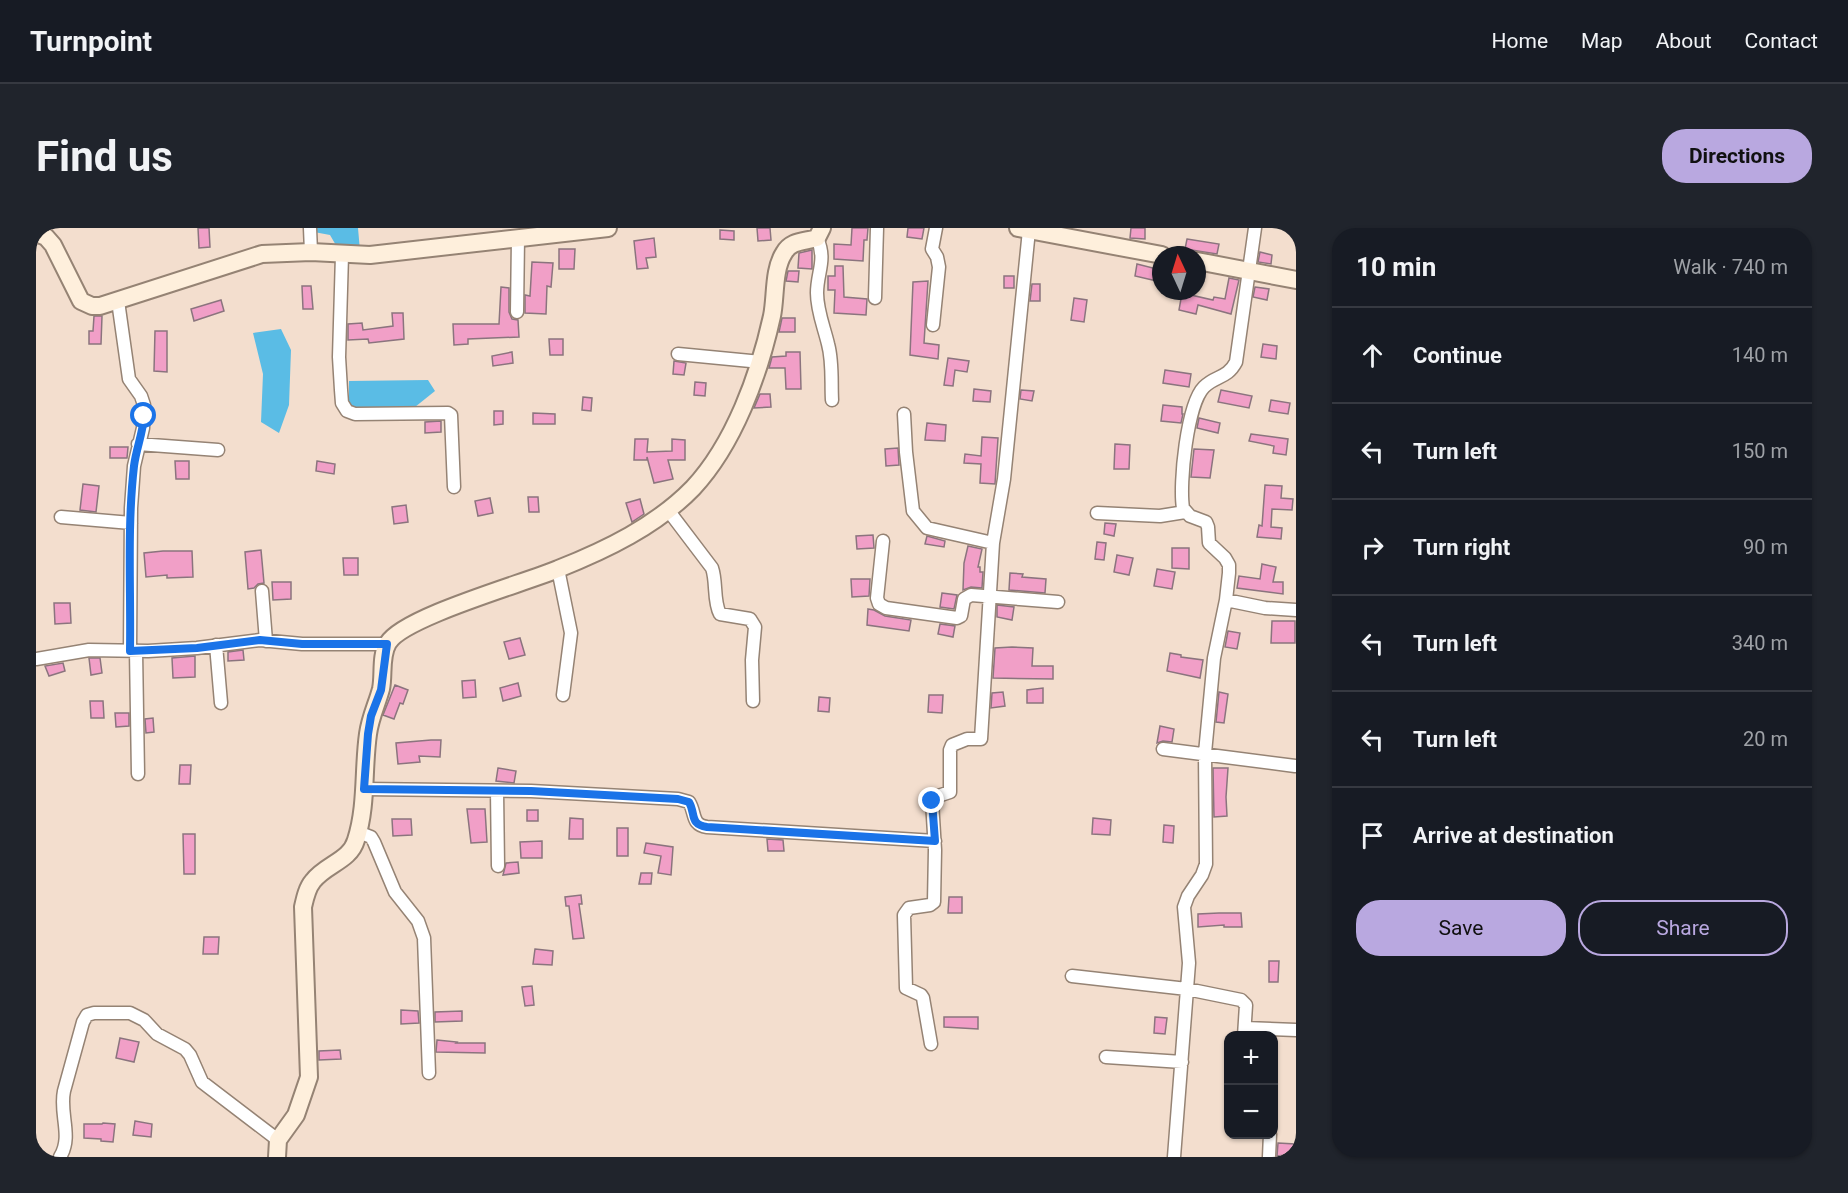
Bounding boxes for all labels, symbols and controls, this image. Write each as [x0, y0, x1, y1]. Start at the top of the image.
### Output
text: Turnpoint [30, 25, 152, 58]
text: Home [1492, 29, 1548, 53]
text: Map [1581, 29, 1623, 53]
text: About [1656, 29, 1712, 53]
text: Contact [1745, 29, 1818, 53]
button: Directions [1662, 129, 1812, 183]
text: Find us [36, 132, 173, 181]
north arrow [1152, 246, 1206, 300]
text: 10 min [1356, 252, 1436, 282]
text: Walk · 740 m [1673, 255, 1788, 279]
icon: ahead [1356, 339, 1389, 372]
text: Continue [1413, 343, 1502, 368]
text: 140 m [1732, 343, 1788, 367]
route start [130, 402, 156, 428]
icon: left [1356, 435, 1389, 468]
text: Turn left [1413, 439, 1497, 464]
text: 150 m [1732, 439, 1788, 463]
icon: right [1356, 531, 1389, 564]
text: Turn right [1413, 535, 1510, 560]
text: 90 m [1743, 535, 1788, 559]
icon: left [1356, 627, 1389, 660]
text: Turn left [1413, 631, 1497, 656]
text: 340 m [1732, 631, 1788, 655]
icon: left [1356, 723, 1389, 756]
text: Turn left [1413, 727, 1497, 752]
text: 20 m [1743, 727, 1788, 751]
route end [918, 787, 944, 813]
icon: arrive [1356, 819, 1389, 852]
text: Arrive at destination [1413, 823, 1614, 848]
button: Save [1356, 900, 1566, 956]
button: Share [1578, 900, 1788, 956]
map controls [1224, 1031, 1278, 1139]
button: + [1224, 1031, 1278, 1085]
button: − [1224, 1085, 1278, 1139]

